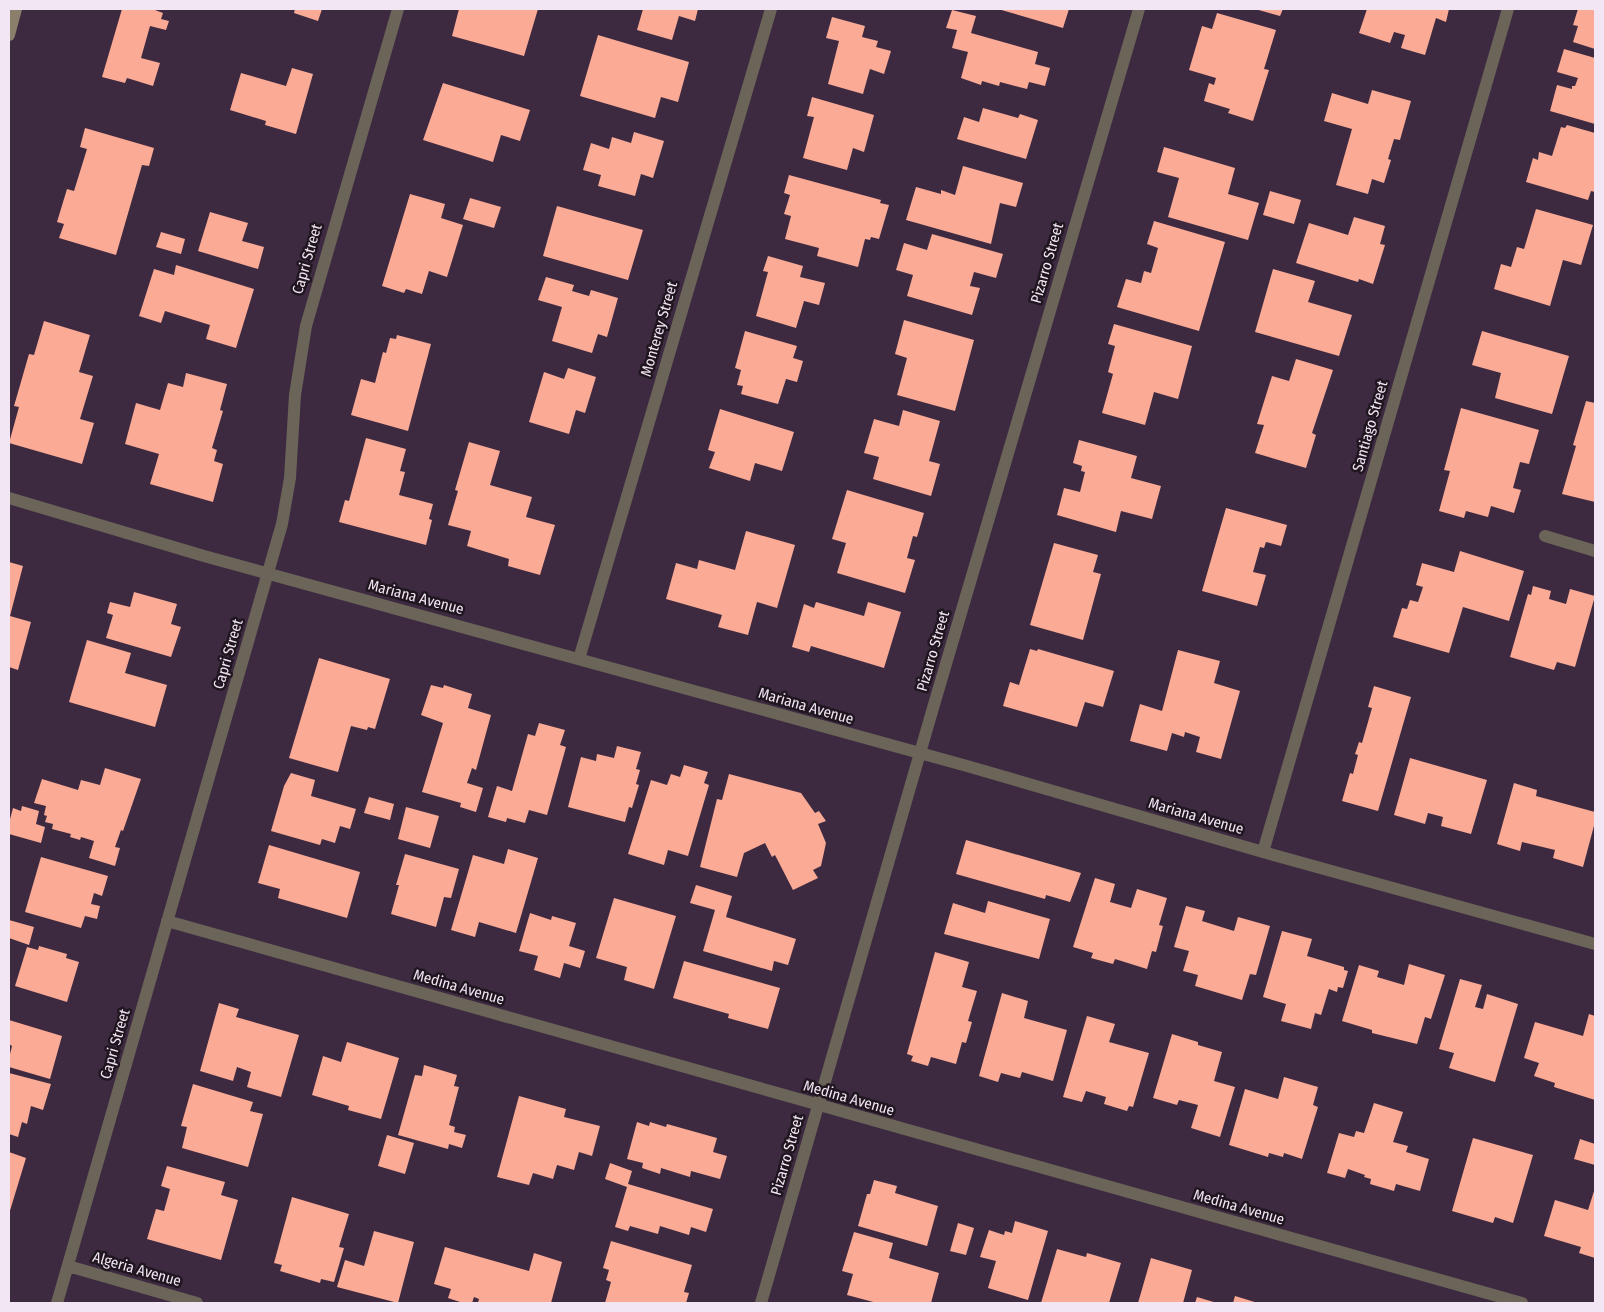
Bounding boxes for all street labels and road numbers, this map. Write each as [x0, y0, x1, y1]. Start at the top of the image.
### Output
street label: Pizarro Street [1027, 221, 1067, 305]
street label: Capri Street [288, 222, 326, 296]
street label: Monterey Street [637, 279, 681, 378]
street label: Santiago Street [1348, 378, 1392, 474]
street label: Mariana Avenue [366, 576, 466, 618]
street label: Pizarro Street [913, 609, 953, 693]
street label: Capri Street [209, 617, 247, 691]
street label: Mariana Avenue [756, 684, 856, 728]
street label: Mariana Avenue [1146, 794, 1246, 838]
street label: Medina Avenue [411, 965, 507, 1009]
street label: Capri Street [96, 1007, 134, 1081]
street label: Medina Avenue [801, 1076, 897, 1120]
street label: Pizarro Street [767, 1113, 807, 1197]
street label: Medina Avenue [1191, 1185, 1287, 1229]
street label: Algeria Avenue [91, 1248, 183, 1290]

